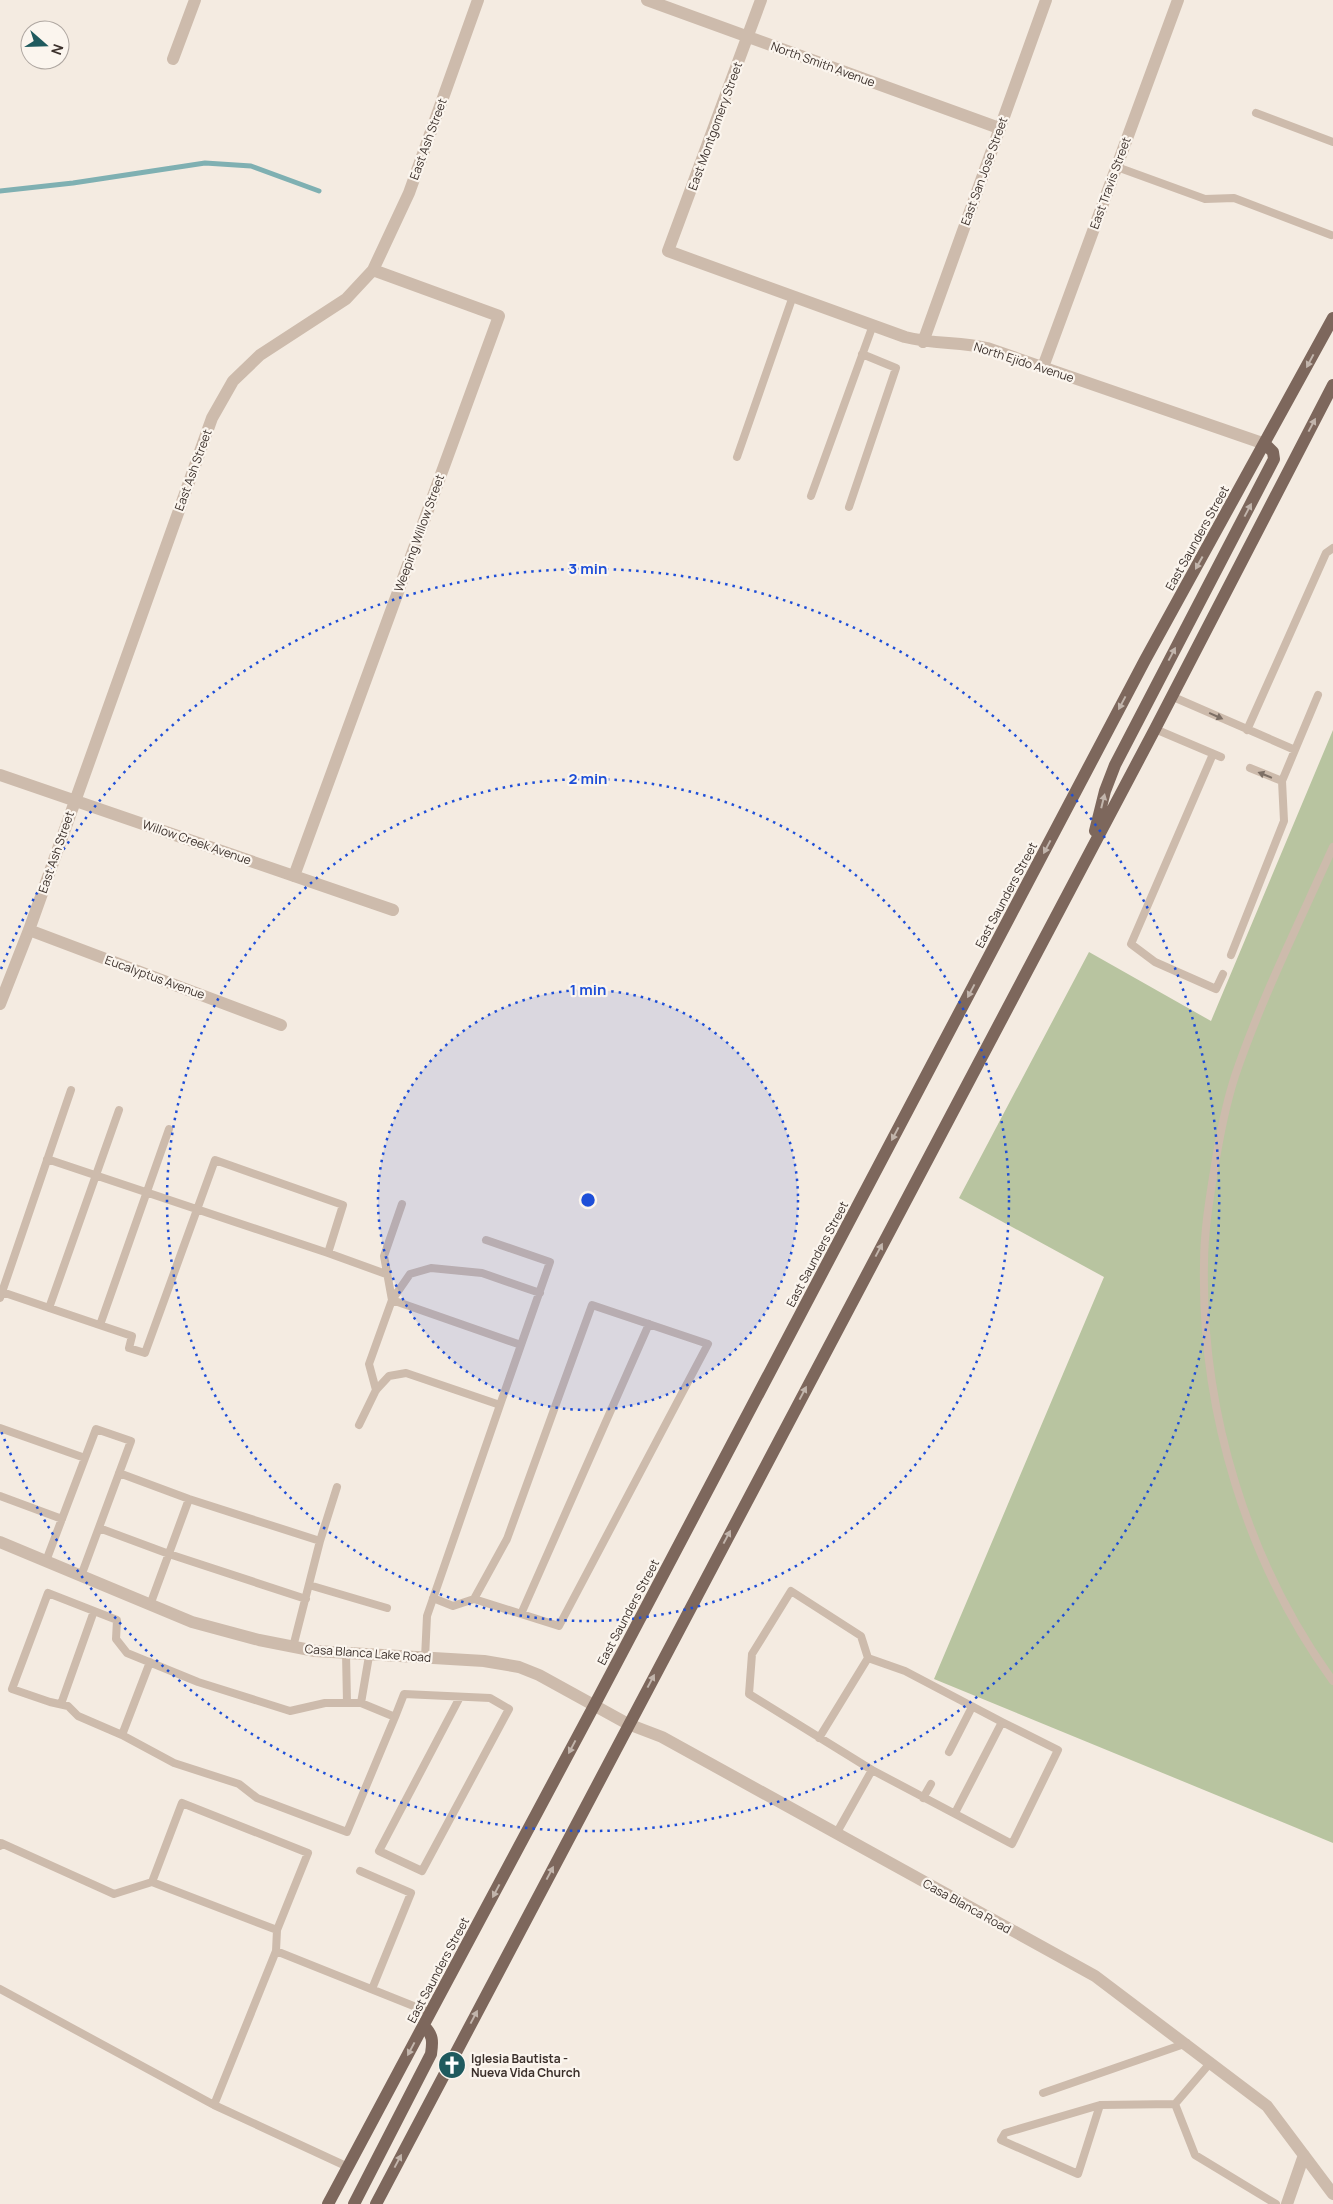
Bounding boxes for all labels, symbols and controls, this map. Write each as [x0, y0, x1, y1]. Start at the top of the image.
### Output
north arrow [20, 20, 70, 70]
street label: North Smith Avenue [769, 37, 877, 91]
text: N [47, 42, 68, 58]
street label: East Montgomery Street [684, 59, 746, 193]
street label: East Ash Street [405, 96, 451, 182]
street label: East San Jose Street [956, 114, 1012, 228]
street label: East Travis Street [1085, 134, 1135, 231]
street label: North Ejido Avenue [972, 338, 1076, 386]
one-way arrow [1306, 354, 1314, 368]
one-way arrow [1308, 417, 1316, 432]
street label: East Ash Street [170, 427, 216, 513]
street label: Weeping Willow Street [390, 472, 448, 594]
street label: East Saunders Street [1161, 482, 1233, 593]
one-way arrow [1244, 503, 1252, 517]
one-way arrow [1195, 556, 1203, 570]
text: 3 min [569, 558, 607, 579]
one-way arrow [1168, 648, 1177, 661]
one-way arrow [1118, 696, 1126, 710]
one-way arrow [1209, 713, 1223, 721]
text: 2 min [568, 768, 608, 789]
one-way arrow [1258, 770, 1272, 778]
one-way arrow [1099, 793, 1107, 808]
street label: East Ash Street [34, 809, 78, 895]
street label: Willow Creek Avenue [140, 815, 254, 869]
street label: East Saunders Street [971, 839, 1041, 951]
one-way arrow [1042, 840, 1051, 854]
street label: Eucalyptus Avenue [103, 951, 207, 1003]
text: 1 min [570, 979, 606, 1000]
one-way arrow [967, 983, 975, 998]
one-way arrow [891, 1127, 899, 1142]
centre of rings [579, 1191, 597, 1209]
street label: East Saunders Street [782, 1198, 852, 1310]
one-way arrow [875, 1243, 883, 1257]
one-way arrow [799, 1386, 807, 1401]
one-way arrow [723, 1530, 731, 1544]
street label: East Saunders Street [593, 1556, 663, 1668]
street label: Casa Blanca Lake Road [304, 1640, 432, 1666]
one-way arrow [647, 1673, 655, 1688]
one-way arrow [568, 1740, 576, 1754]
one-way arrow [545, 1866, 554, 1880]
street label: Casa Blanca Road [920, 1875, 1014, 1937]
one-way arrow [492, 1883, 500, 1898]
street label: East Saunders Street [403, 1914, 473, 2026]
one-way arrow [470, 2010, 478, 2024]
one-way arrow [407, 2042, 415, 2057]
church icon: Iglesia Bautista - Nueva Vida Church [437, 2050, 467, 2080]
place label: Iglesia Bautista - Nueva Vida Church [471, 2050, 580, 2081]
one-way arrow [394, 2154, 402, 2168]

